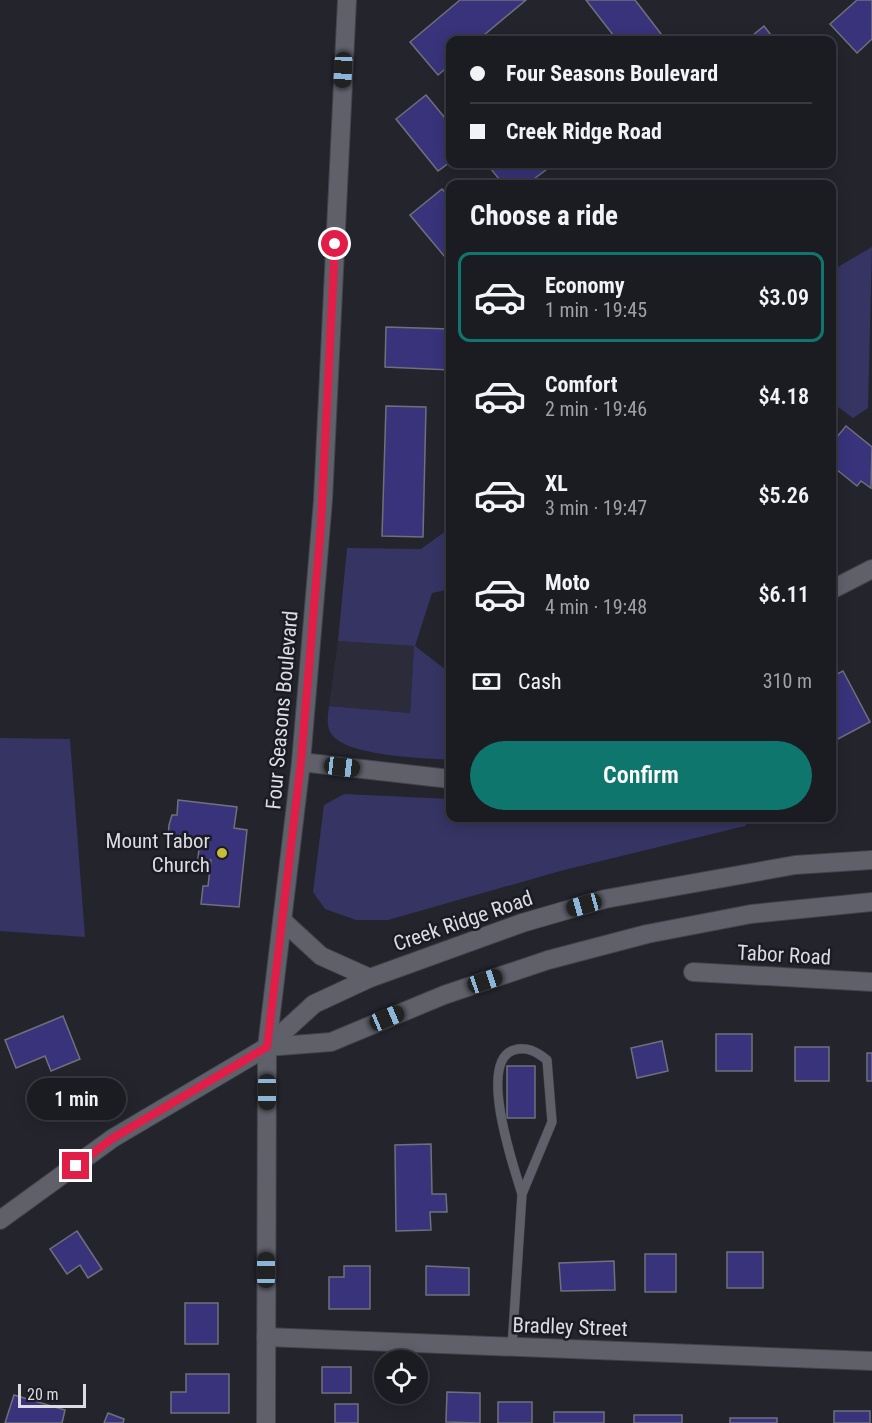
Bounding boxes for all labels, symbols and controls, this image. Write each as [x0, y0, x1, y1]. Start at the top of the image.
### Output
car [333, 52, 353, 88]
text: Four Seasons Boulevard [506, 61, 718, 86]
text: Creek Ridge Road [506, 119, 662, 144]
text: Choose a ride [470, 200, 618, 232]
route start [321, 230, 348, 257]
icon: car [473, 270, 527, 324]
text: Economy [545, 273, 625, 298]
text: $3.09 [758, 285, 809, 310]
text: 1 min · 19:45 [545, 298, 647, 322]
icon: car [473, 369, 527, 423]
text: Comfort [545, 372, 618, 397]
text: $4.18 [758, 384, 809, 409]
text: 2 min · 19:46 [545, 397, 647, 421]
icon: car [473, 468, 527, 522]
text: XL [545, 471, 568, 496]
text: $5.26 [758, 483, 809, 508]
text: 3 min · 19:47 [545, 496, 647, 520]
icon: car [473, 567, 527, 621]
text: Moto [545, 570, 590, 595]
text: $6.11 [758, 582, 809, 607]
text: 4 min · 19:48 [545, 595, 647, 619]
street label: Four Seasons Boulevard [261, 610, 303, 810]
icon: cash [470, 665, 503, 698]
text: Cash [518, 669, 562, 694]
text: 310 m [763, 669, 812, 693]
button: Confirm [470, 741, 812, 810]
car [323, 756, 361, 778]
place label: Mount Tabor Church [106, 829, 210, 877]
marker: Mount Tabor Church [215, 846, 229, 860]
street label: Creek Ridge Road [390, 886, 536, 956]
car [564, 891, 604, 919]
street label: Tabor Road [736, 941, 832, 969]
car [465, 967, 505, 995]
car [367, 1003, 407, 1033]
car [258, 1074, 276, 1110]
callout: 1 min [26, 1079, 125, 1121]
text: 1 min [54, 1087, 99, 1111]
route end [62, 1152, 89, 1179]
car [257, 1252, 275, 1288]
street label: Bradley Street [512, 1313, 628, 1341]
map controls [374, 1350, 428, 1404]
button: locate [374, 1350, 428, 1404]
scale bar [18, 1381, 86, 1408]
text: 20 m [27, 1385, 59, 1404]

